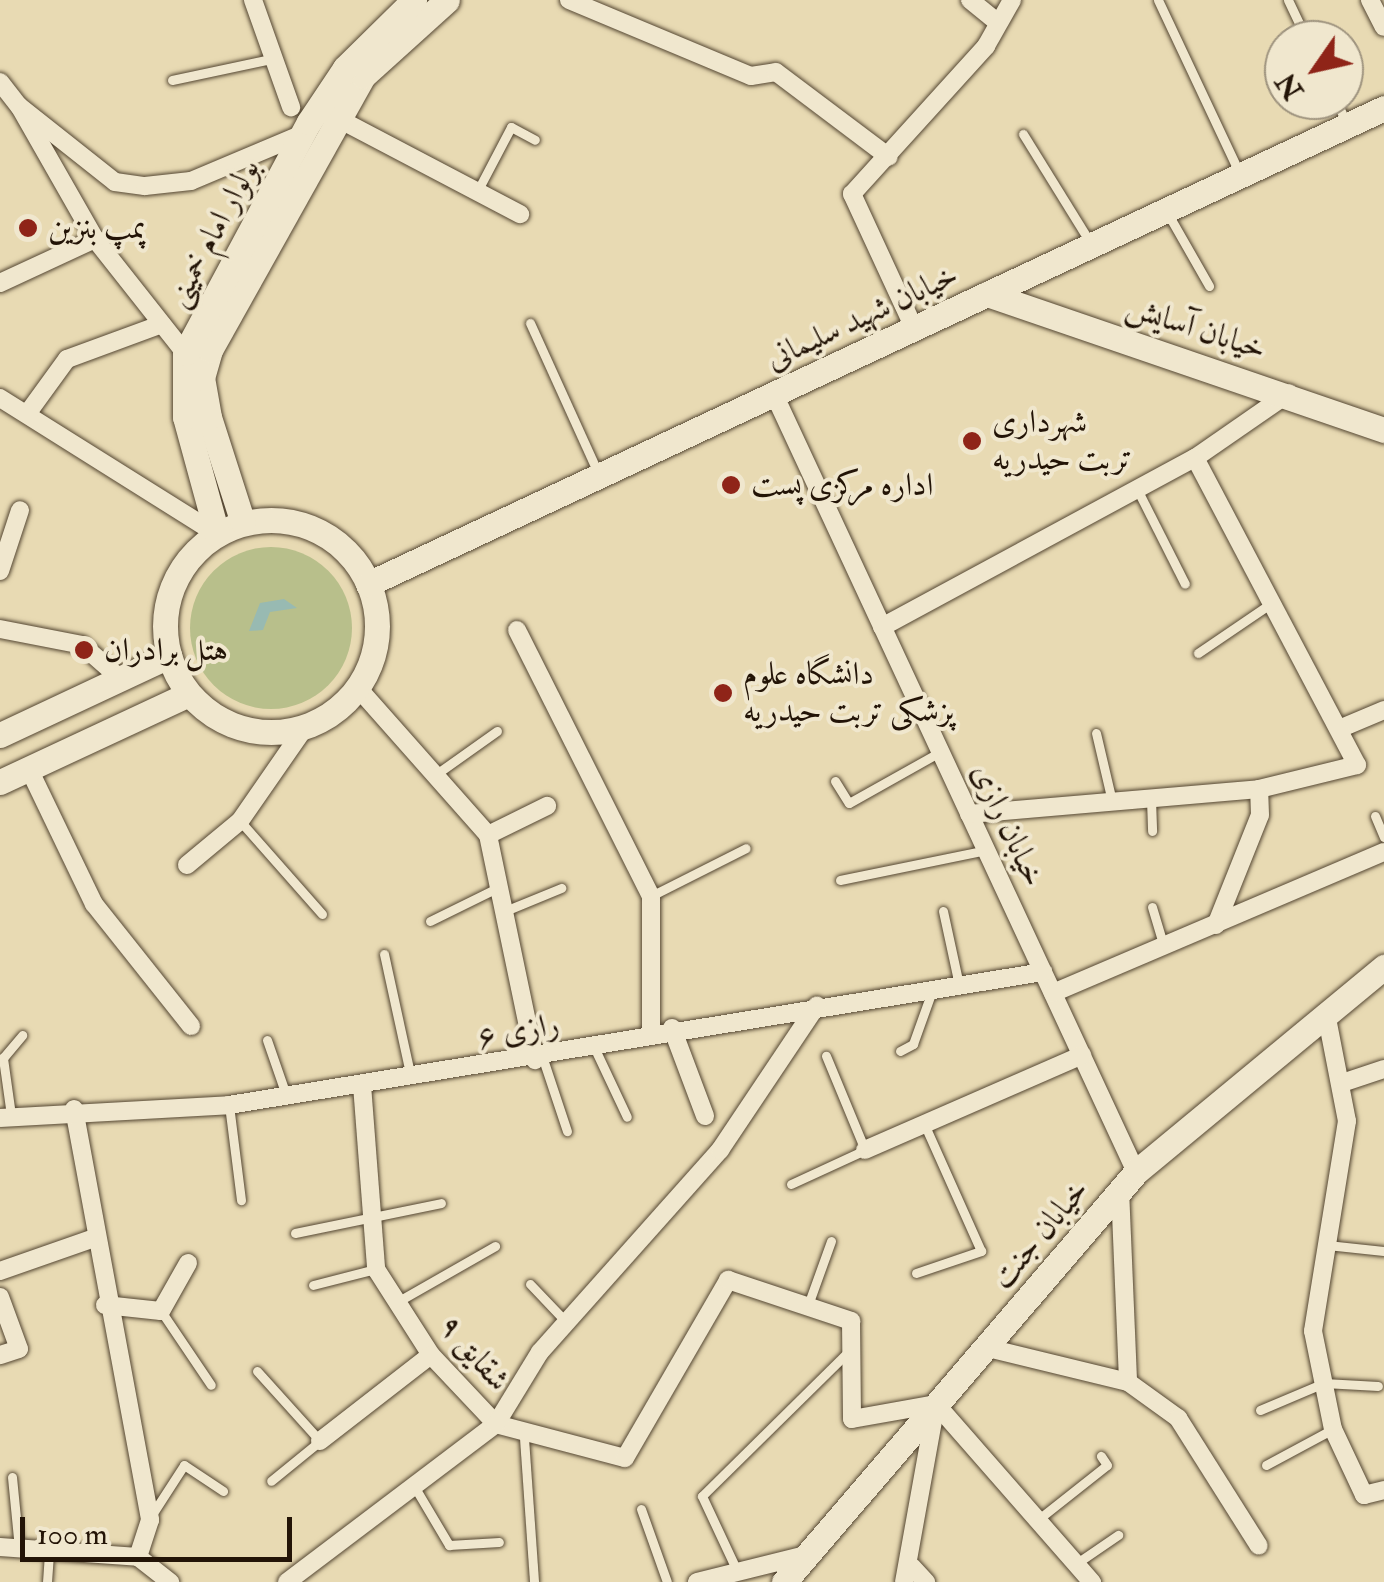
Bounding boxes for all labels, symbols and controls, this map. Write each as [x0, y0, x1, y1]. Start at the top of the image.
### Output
north arrow [1264, 20, 1364, 120]
text: N [1269, 66, 1312, 106]
street label: بولوار امام خمینی [158, 152, 268, 314]
place label: پمپ بنزین [48, 209, 146, 247]
marker: پمپ بنزین [17, 217, 39, 239]
street label: خیابان شهید سلیمانی [760, 256, 964, 378]
street label: خیابان آسایش [1121, 287, 1271, 369]
place label: شهرداری تربت حیدریه [992, 404, 1132, 479]
marker: شهرداری تربت حیدریه [961, 430, 983, 452]
place label: اداره مرکزی پست [751, 466, 933, 504]
marker: اداره مرکزی پست [720, 474, 742, 496]
place label: هتل برادران [104, 631, 228, 669]
marker: هتل برادران [73, 639, 95, 661]
place label: دانشگاه علوم پزشکی تربت حیدریه [743, 656, 954, 731]
marker: دانشگاه علوم پزشکی تربت حیدریه [712, 682, 734, 704]
street label: خیابان رازی [963, 757, 1053, 893]
street label: رازی ۶ [474, 1005, 562, 1057]
street label: خیابان جنت [983, 1171, 1097, 1297]
street label: شقایق ۹ [430, 1307, 518, 1399]
scale bar [25, 1497, 298, 1559]
text: 100 m [37, 1516, 108, 1553]

